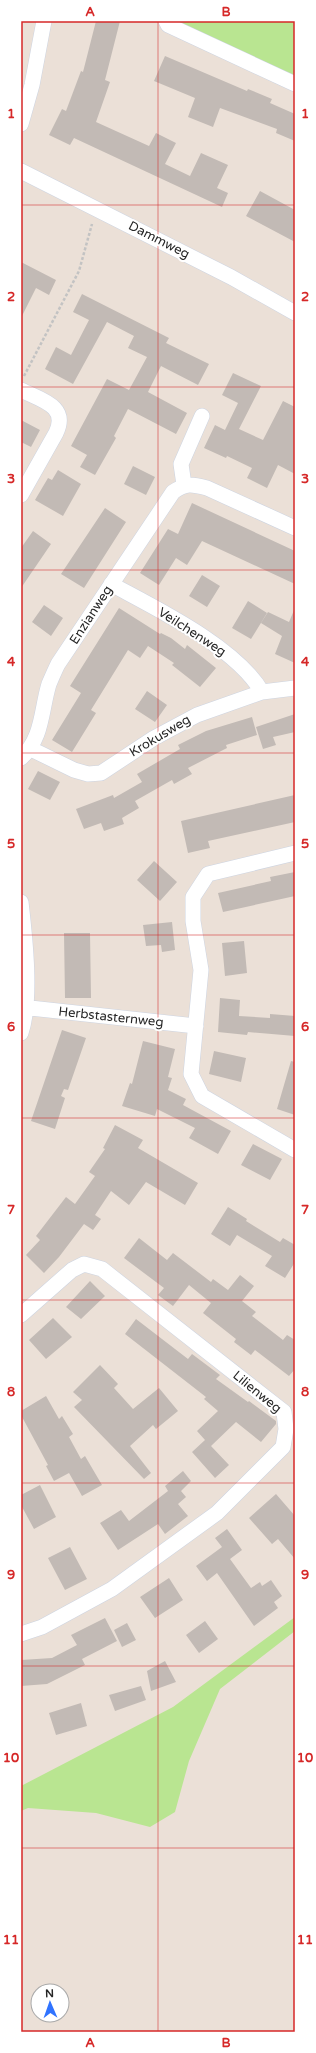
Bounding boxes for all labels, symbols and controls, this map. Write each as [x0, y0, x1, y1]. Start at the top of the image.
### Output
text: A [85, 4, 95, 20]
text: B [221, 4, 231, 20]
text: 1 [7, 106, 15, 122]
text: 1 [301, 106, 309, 122]
street label: Dammweg [126, 218, 192, 262]
text: 2 [7, 289, 15, 305]
text: 2 [301, 289, 309, 305]
text: 3 [7, 471, 15, 487]
text: 3 [301, 471, 309, 487]
street label: Enzianweg [66, 583, 116, 647]
street label: Veilchenweg [155, 604, 229, 660]
text: 4 [7, 654, 16, 670]
text: 4 [301, 654, 310, 670]
street label: Krokusweg [127, 712, 193, 760]
text: 5 [7, 836, 15, 852]
text: 5 [301, 836, 309, 852]
street label: Herbstasternweg [58, 1004, 164, 1030]
text: 6 [7, 1019, 15, 1035]
text: 6 [301, 1019, 309, 1035]
text: 7 [7, 1202, 15, 1218]
text: 7 [301, 1202, 309, 1218]
street label: Lilienweg [229, 1367, 285, 1417]
text: 8 [7, 1384, 15, 1400]
text: 8 [301, 1384, 309, 1400]
text: 9 [7, 1567, 15, 1583]
text: 9 [301, 1567, 309, 1583]
text: 10 [3, 1750, 19, 1766]
text: 10 [297, 1750, 313, 1766]
text: 11 [3, 1932, 19, 1948]
text: 11 [297, 1932, 313, 1948]
north arrow [30, 1983, 70, 2023]
text: N [45, 1987, 54, 2000]
text: A [85, 2035, 95, 2051]
text: B [221, 2035, 231, 2051]

